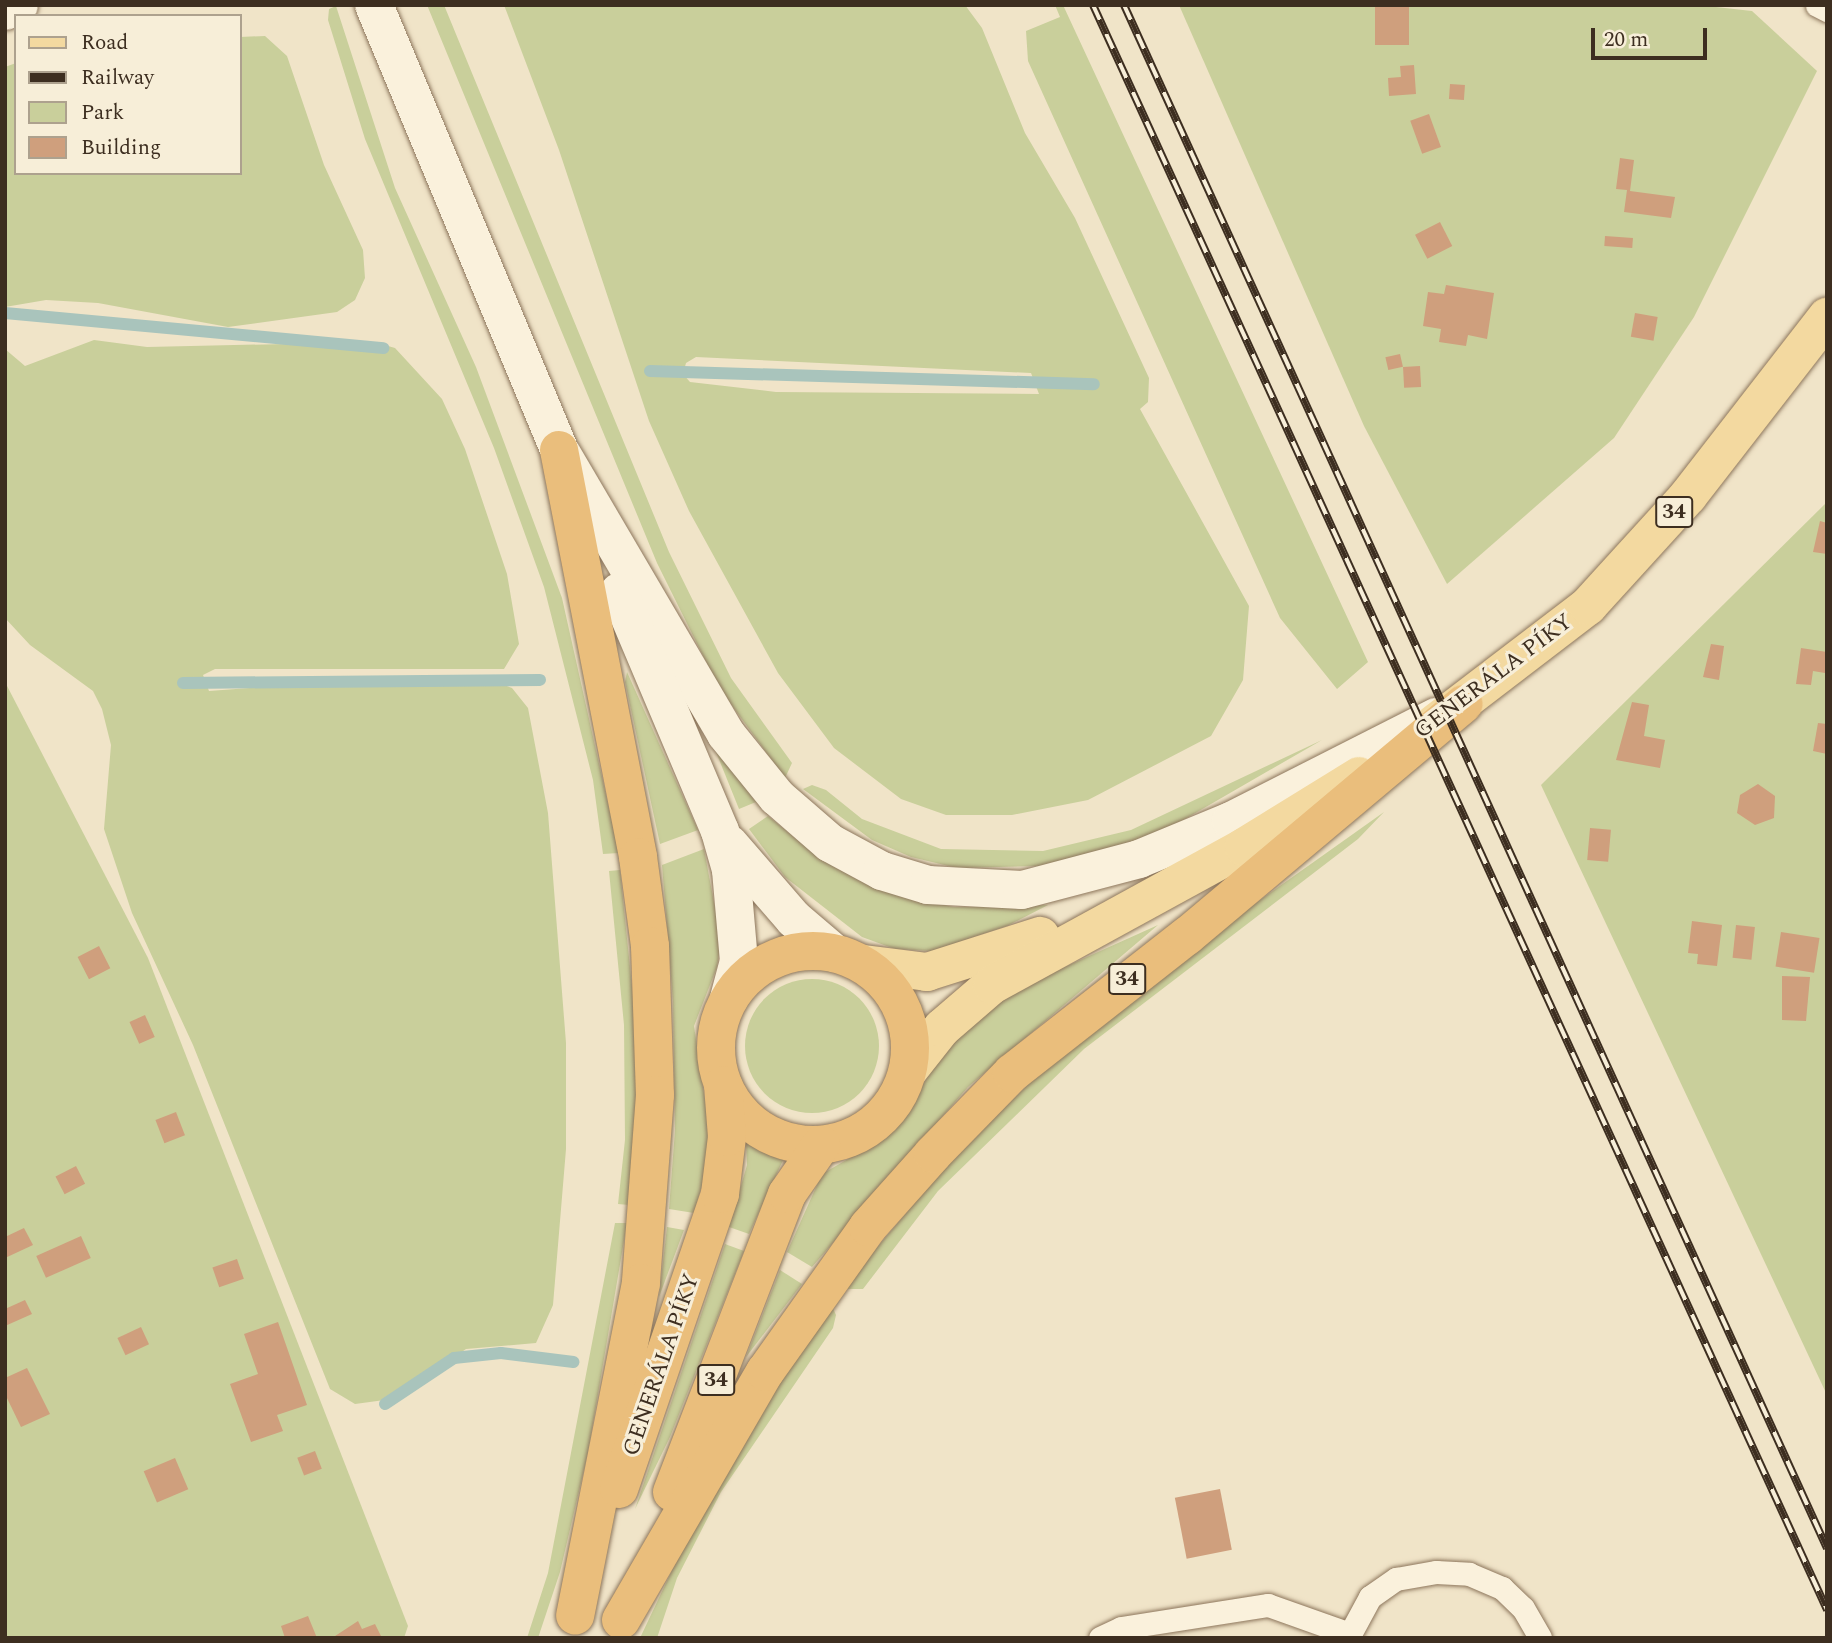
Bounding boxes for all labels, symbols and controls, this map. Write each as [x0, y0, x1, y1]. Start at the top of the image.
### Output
legend [14, 14, 242, 175]
scale bar [1594, 14, 1710, 58]
text: 20 m [1604, 24, 1648, 56]
text: Road [81, 27, 128, 59]
text: Railway [81, 62, 154, 94]
text: Park [81, 97, 124, 129]
text: Building [81, 132, 161, 164]
road number: 34 [1655, 494, 1693, 530]
street label: GENERÁLA PÍKY [1409, 609, 1579, 745]
road number: 34 [1108, 962, 1146, 996]
street label: GENERÁLA PÍKY [618, 1270, 706, 1460]
road number: 34 [697, 1362, 735, 1398]

